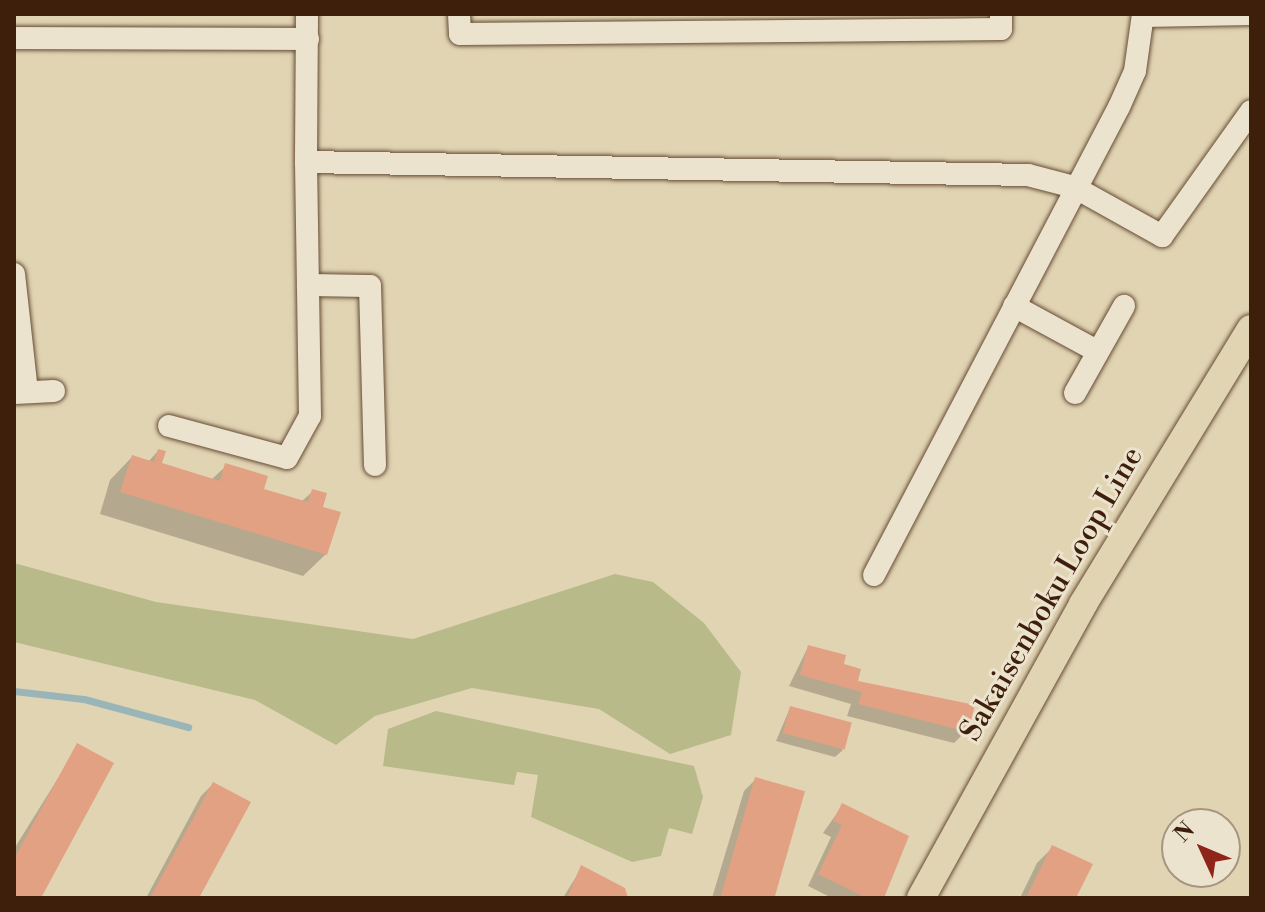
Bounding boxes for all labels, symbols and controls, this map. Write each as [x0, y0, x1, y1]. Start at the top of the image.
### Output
street label: Sakaisenboku Loop Line [953, 440, 1151, 748]
north arrow [1161, 808, 1241, 888]
text: N [1169, 817, 1201, 848]

